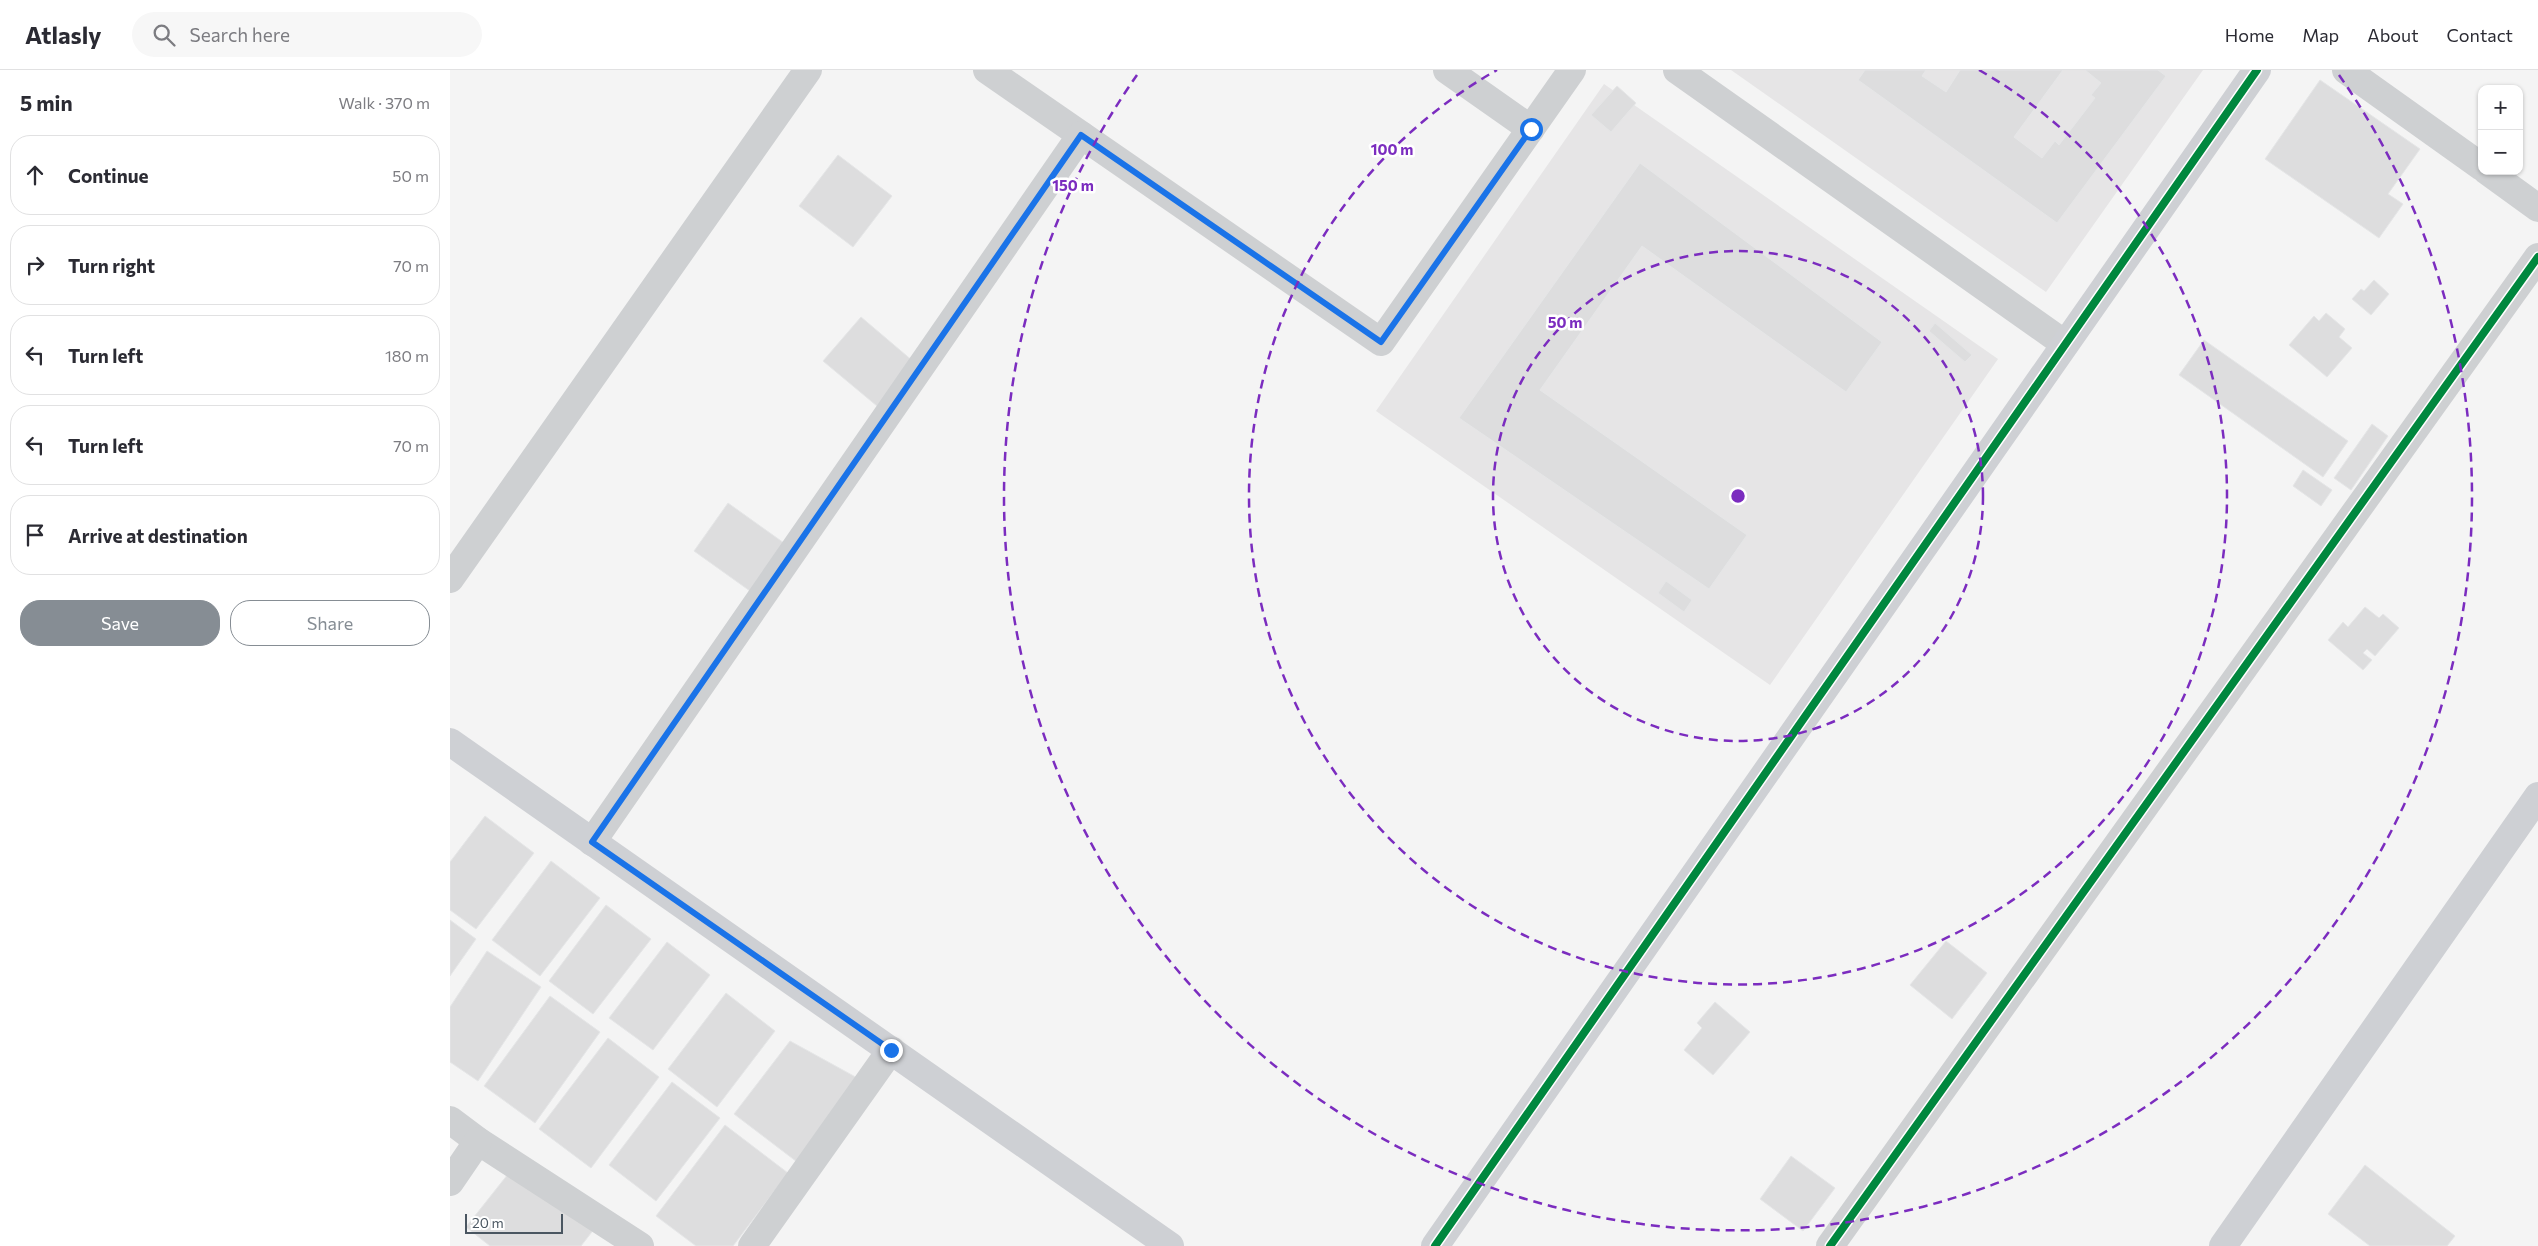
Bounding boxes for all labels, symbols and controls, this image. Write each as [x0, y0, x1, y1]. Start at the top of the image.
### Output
search box [132, 12, 482, 57]
text: Atlasly [25, 20, 102, 49]
icon: search [150, 21, 178, 49]
text: Search here [190, 23, 290, 46]
text: Home [2225, 24, 2274, 46]
text: Map [2302, 24, 2339, 46]
text: About [2367, 24, 2419, 46]
text: Contact [2447, 24, 2513, 46]
map controls [2478, 85, 2523, 175]
button: + [2478, 85, 2523, 130]
text: 5 min [20, 90, 73, 115]
text: Walk · 370 m [339, 93, 430, 112]
route start [1520, 118, 1543, 141]
button: − [2478, 130, 2523, 175]
text: 100 m [1371, 140, 1413, 158]
icon: ahead [21, 161, 49, 189]
text: Continue [68, 164, 148, 187]
text: 50 m [392, 166, 429, 185]
text: 150 m [1052, 176, 1094, 194]
icon: right [21, 251, 49, 279]
text: Turn right [68, 254, 155, 277]
text: 70 m [393, 256, 429, 275]
text: 50 m [1548, 313, 1582, 331]
icon: left [21, 341, 49, 369]
text: Turn left [68, 344, 143, 367]
text: 180 m [385, 346, 429, 365]
icon: left [21, 431, 49, 459]
text: Turn left [68, 434, 143, 457]
text: 70 m [393, 436, 429, 455]
centre of rings [1729, 487, 1747, 505]
icon: arrive [21, 521, 49, 549]
text: Arrive at destination [68, 524, 248, 547]
button: Save [20, 600, 220, 646]
button: Share [230, 600, 430, 646]
route end [880, 1039, 903, 1062]
scale bar [465, 1211, 562, 1234]
text: 20 m [472, 1214, 504, 1231]

